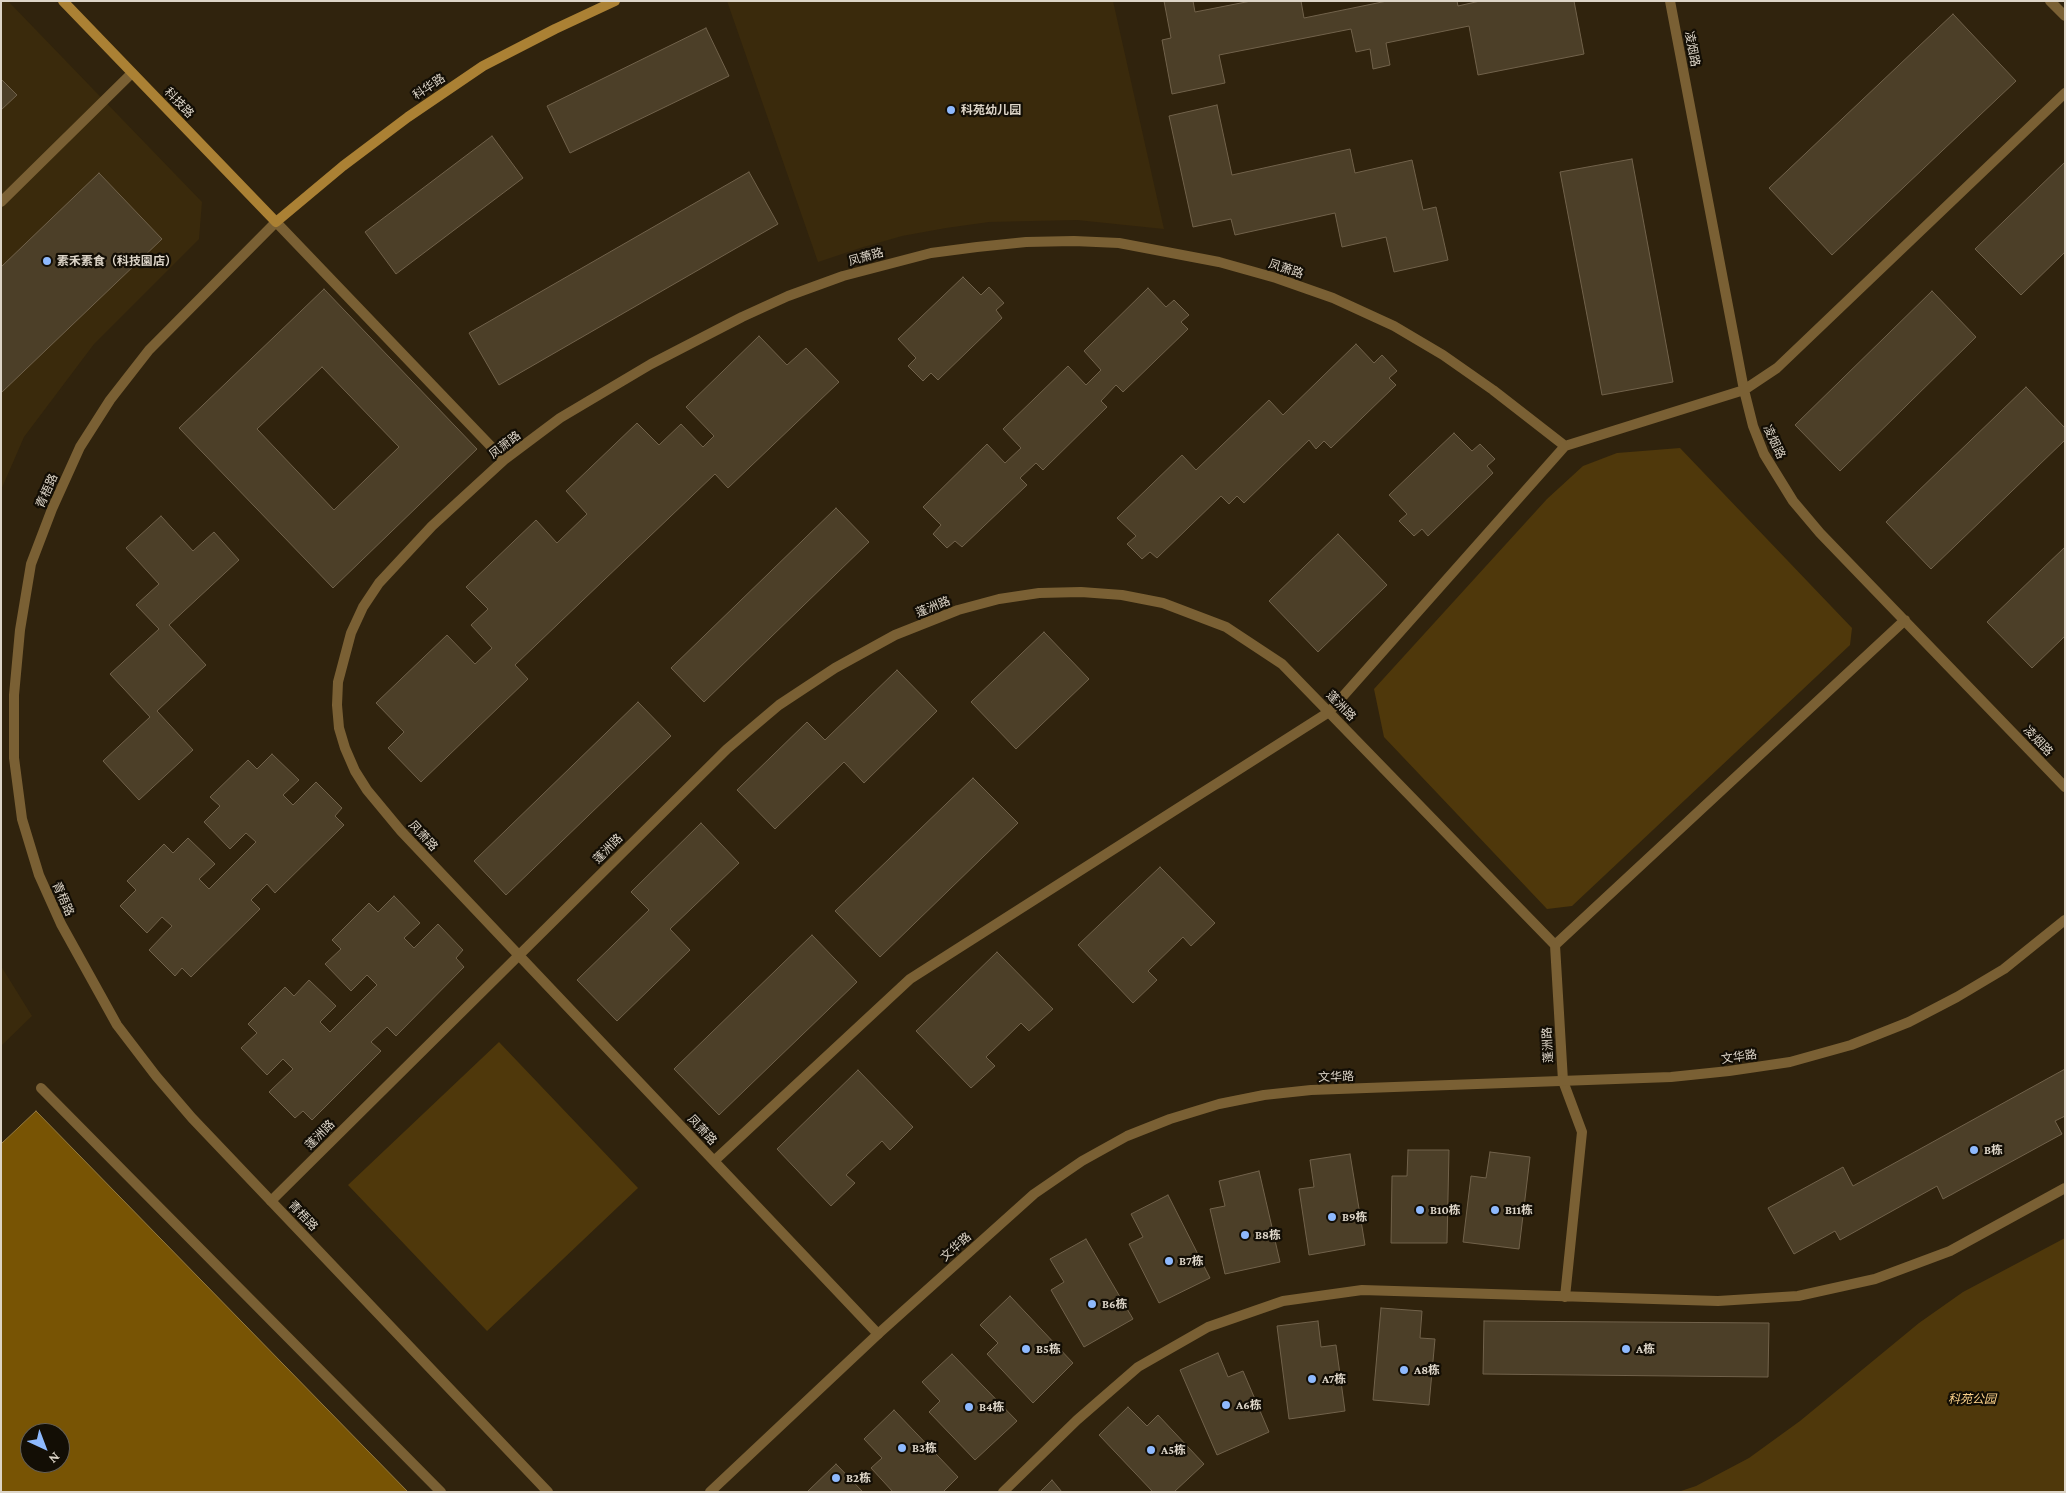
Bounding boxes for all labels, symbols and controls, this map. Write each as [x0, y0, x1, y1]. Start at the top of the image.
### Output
street label: 凌烟路 [1681, 30, 1703, 68]
street label: 科华路 [410, 71, 448, 103]
street label: 科技路 [161, 85, 197, 121]
place label: 科苑幼儿园 [961, 103, 1021, 117]
marker: 科苑幼儿园 [945, 104, 957, 116]
street label: 凤萧路 [847, 245, 885, 269]
place label: 素禾素食（科技園店） [57, 254, 177, 268]
marker: 素禾素食（科技園店） [41, 255, 53, 267]
street label: 凤萧路 [1267, 257, 1305, 281]
street label: 凌烟路 [1760, 423, 1788, 461]
street label: 凤萧路 [486, 428, 524, 462]
street label: 青梧路 [33, 472, 61, 510]
street label: 蓬洲路 [914, 594, 952, 620]
street label: 蓬洲路 [1323, 688, 1359, 724]
street label: 凌烟路 [2020, 723, 2056, 759]
street label: 凤萧路 [405, 818, 441, 854]
street label: 蓬洲路 [590, 831, 626, 867]
street label: 青梧路 [49, 880, 77, 918]
street label: 蓬洲路 [1540, 1027, 1556, 1063]
street label: 文华路 [1720, 1047, 1758, 1067]
street label: 文华路 [1318, 1069, 1354, 1085]
street label: 凤萧路 [684, 1112, 720, 1148]
street label: 蓬洲路 [302, 1117, 338, 1153]
place label: B栋 [1984, 1143, 2003, 1157]
marker: B栋 [1968, 1144, 1980, 1156]
street label: 青梧路 [285, 1198, 321, 1234]
place label: B10栋 [1430, 1203, 1461, 1217]
place label: B11栋 [1505, 1203, 1533, 1217]
marker: B10栋 [1414, 1204, 1426, 1216]
marker: B11栋 [1489, 1204, 1501, 1216]
place label: B9栋 [1342, 1210, 1368, 1224]
marker: B9栋 [1326, 1211, 1338, 1223]
place label: B8栋 [1255, 1228, 1281, 1242]
marker: B8栋 [1239, 1229, 1251, 1241]
street label: 文华路 [938, 1230, 974, 1264]
place label: B7栋 [1179, 1254, 1204, 1268]
marker: B7栋 [1163, 1255, 1175, 1267]
place label: B6栋 [1102, 1297, 1128, 1311]
marker: B6栋 [1086, 1298, 1098, 1310]
place label: B5栋 [1036, 1342, 1061, 1356]
place label: A栋 [1636, 1342, 1655, 1356]
marker: B5栋 [1020, 1343, 1032, 1355]
marker: A栋 [1620, 1343, 1632, 1355]
place label: A8栋 [1414, 1363, 1440, 1377]
marker: A8栋 [1398, 1364, 1410, 1376]
place label: A7栋 [1322, 1372, 1346, 1386]
marker: A7栋 [1306, 1373, 1318, 1385]
park label: 科苑公园 [1948, 1392, 1996, 1406]
place label: A6栋 [1236, 1398, 1262, 1412]
marker: A6栋 [1220, 1399, 1232, 1411]
place label: B4栋 [979, 1400, 1005, 1414]
marker: B4栋 [963, 1401, 975, 1413]
north arrow [20, 1423, 70, 1473]
place label: B3栋 [912, 1441, 937, 1455]
marker: B3栋 [896, 1442, 908, 1454]
place label: A5栋 [1161, 1443, 1186, 1457]
marker: A5栋 [1145, 1444, 1157, 1456]
text: N [46, 1449, 64, 1467]
place label: B2栋 [846, 1471, 871, 1485]
marker: B2栋 [830, 1472, 842, 1484]

